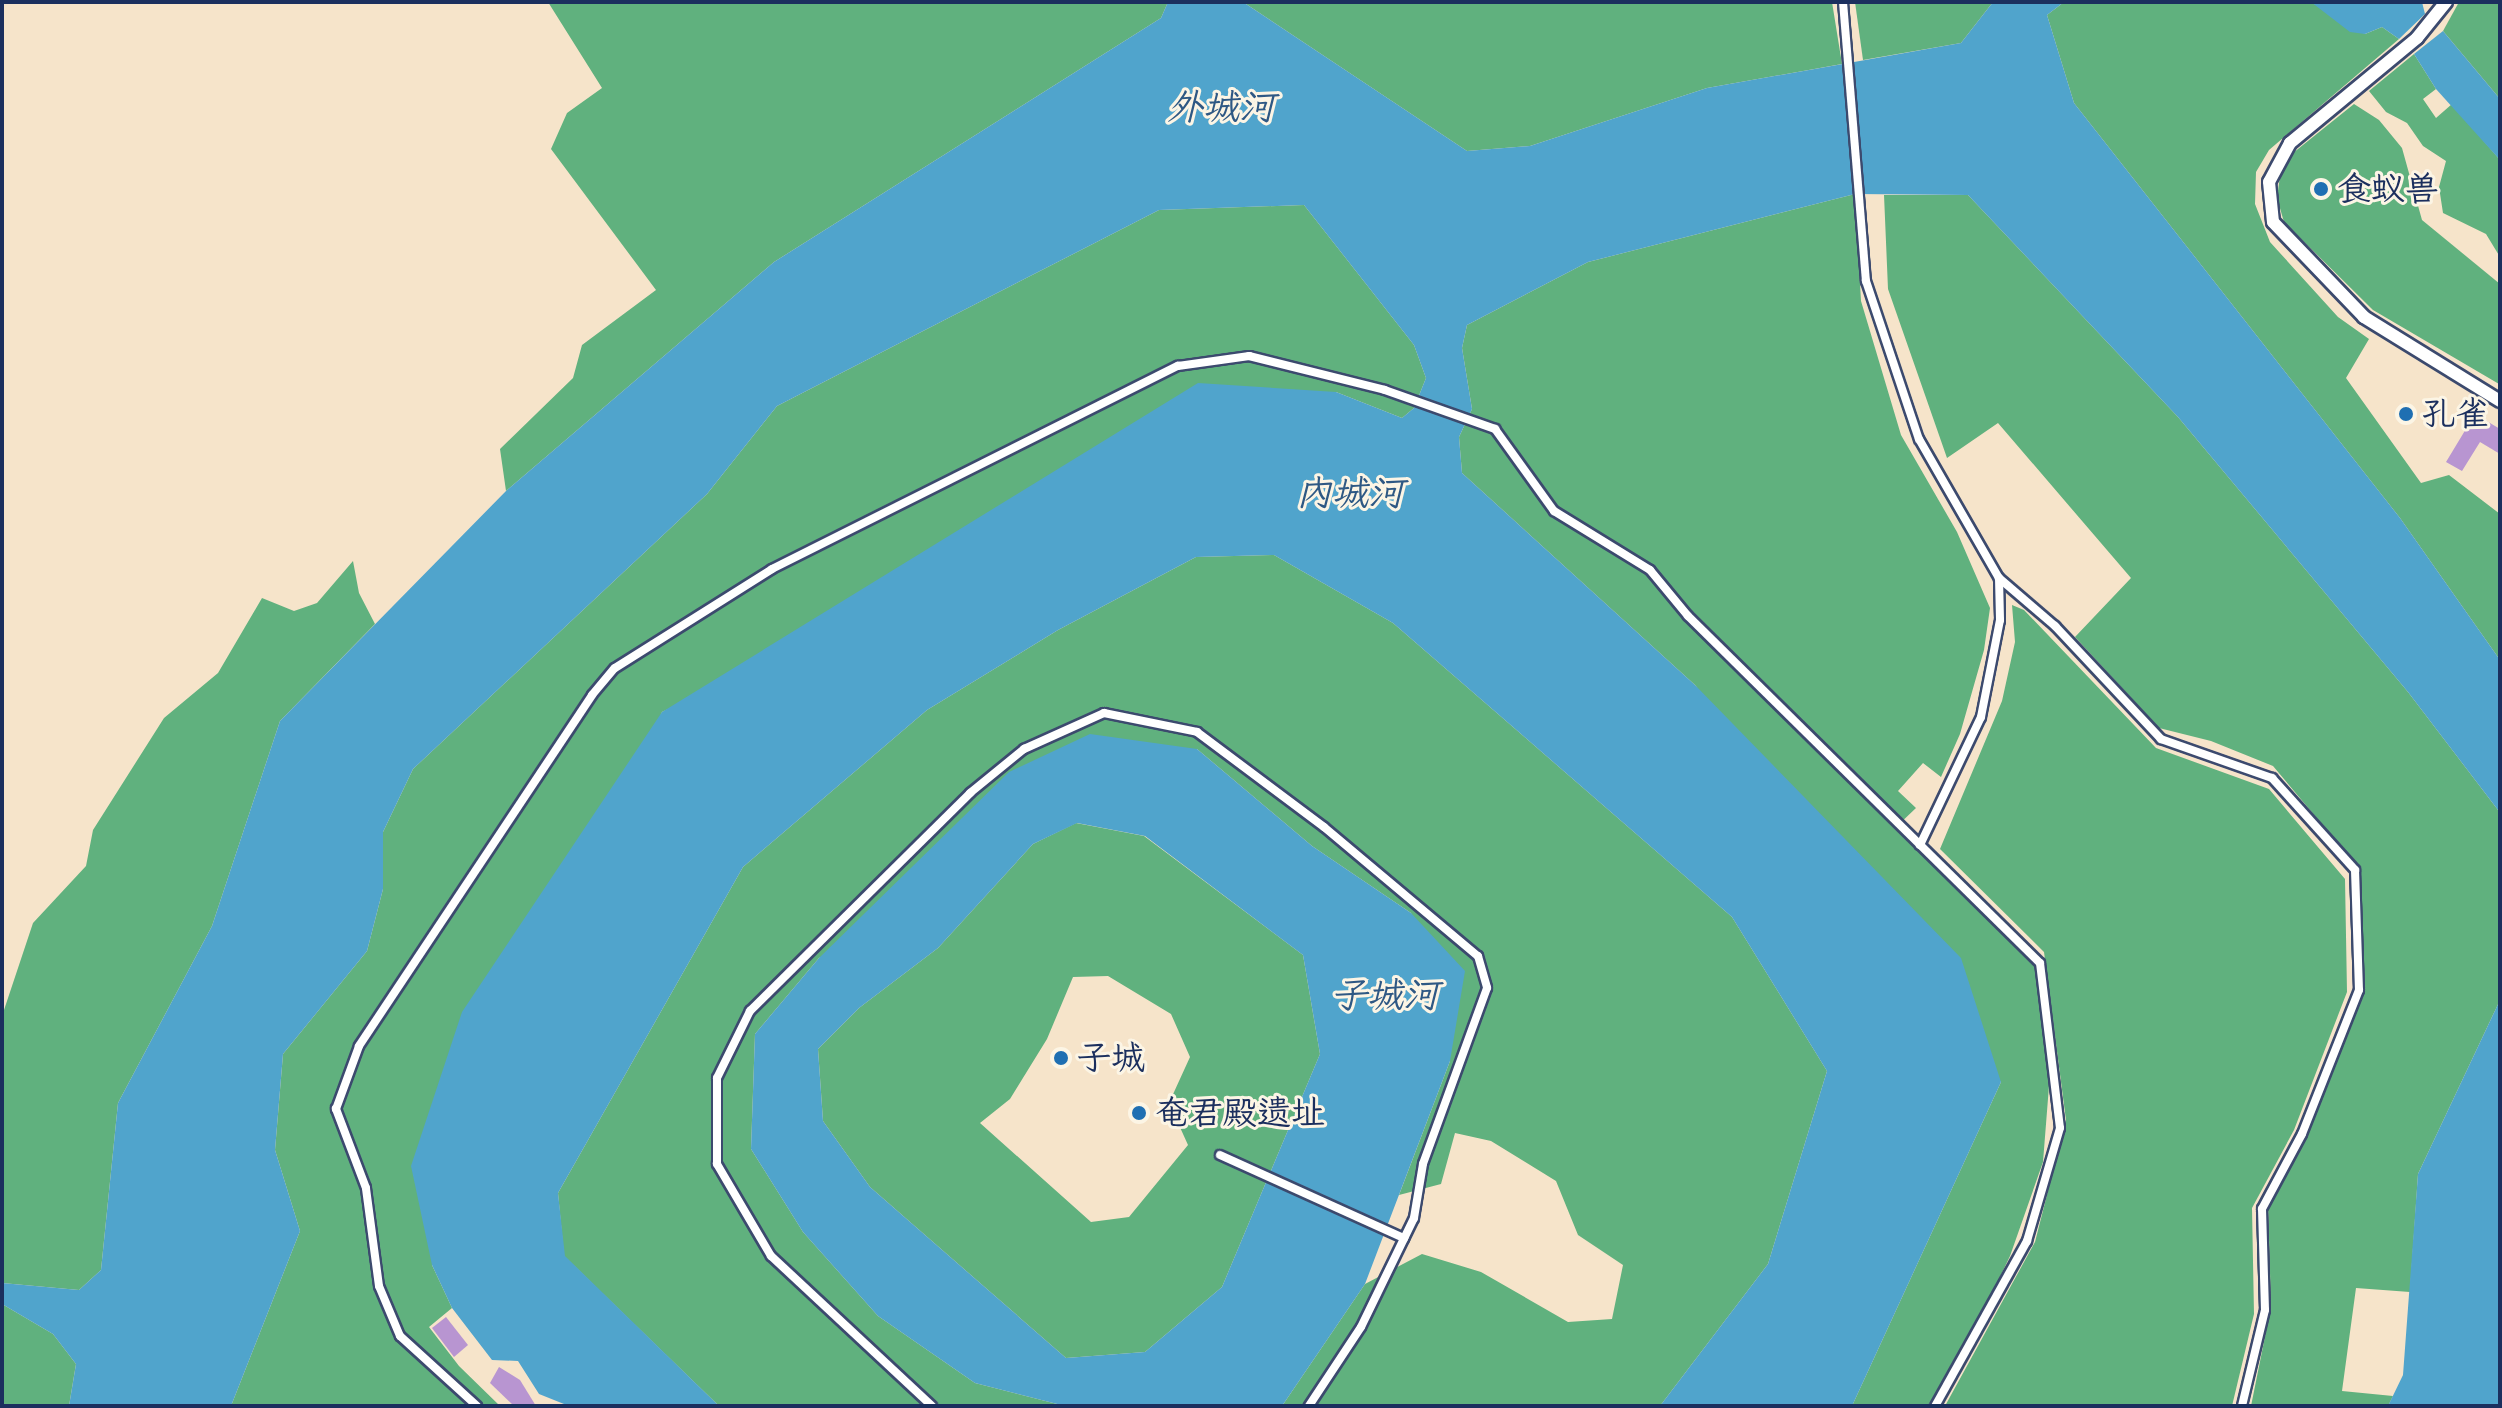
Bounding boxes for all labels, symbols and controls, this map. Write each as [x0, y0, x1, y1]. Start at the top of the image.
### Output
water label: 外城河 [1167, 86, 1275, 130]
place label: 食蚁兽 [2337, 169, 2439, 209]
marker: 食蚁兽 [2312, 180, 2330, 198]
place label: 孔雀 [2422, 394, 2490, 434]
marker: 孔雀 [2397, 405, 2415, 423]
water label: 内城河 [1296, 472, 1404, 516]
water label: 子城河 [1331, 974, 1439, 1018]
place label: 子城 [1077, 1038, 1145, 1078]
marker: 子城 [1052, 1049, 1070, 1067]
place label: 奄君殿遗址 [1155, 1093, 1325, 1133]
marker: 奄君殿遗址 [1130, 1104, 1148, 1122]

